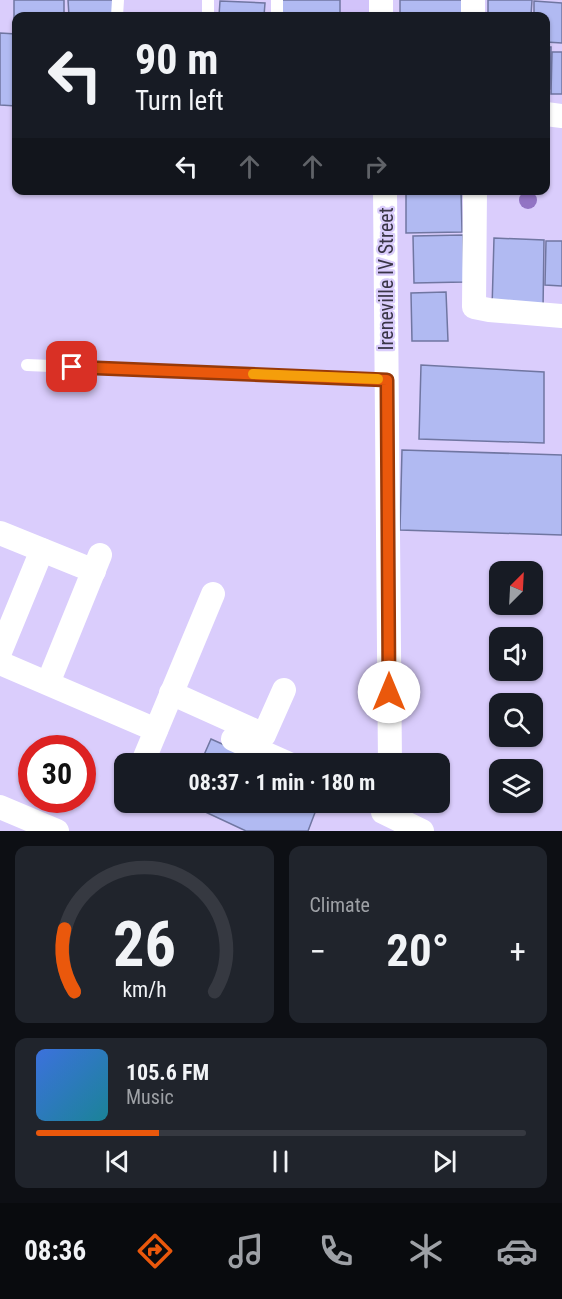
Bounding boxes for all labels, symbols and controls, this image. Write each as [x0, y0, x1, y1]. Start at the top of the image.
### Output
text: 90 m [135, 35, 218, 84]
icon: left [36, 36, 114, 114]
text: Turn left [135, 85, 224, 117]
icon: left [170, 150, 203, 183]
icon: ahead [233, 150, 266, 183]
icon: ahead [296, 150, 329, 183]
icon: right [359, 150, 392, 183]
street label: Ireneville IV Street [374, 207, 398, 351]
pin [46, 341, 97, 392]
icon: arrive [55, 350, 88, 383]
north arrow [489, 561, 543, 615]
map controls [489, 561, 543, 813]
button: sound [489, 627, 543, 681]
position arrow [357, 660, 421, 724]
button: search [489, 693, 543, 747]
speed limit sign: 30 [18, 735, 96, 813]
button: layers [489, 759, 543, 813]
text: 08:37 · 1 min · 180 m [189, 770, 375, 795]
text: Climate [310, 893, 370, 917]
text: 26 [113, 908, 176, 981]
text: 20° [386, 924, 449, 977]
text: − [310, 932, 326, 971]
text: + [510, 932, 526, 971]
text: km/h [122, 977, 166, 1002]
text: 105.6 FM [126, 1060, 209, 1085]
text: Music [126, 1085, 174, 1109]
icon: previous [101, 1145, 134, 1178]
icon: pause [264, 1145, 297, 1178]
icon: next [428, 1145, 461, 1178]
icon: directions [134, 1230, 176, 1272]
icon: music [225, 1230, 267, 1272]
icon: phone [315, 1230, 357, 1272]
icon: climate [405, 1230, 447, 1272]
icon: car [496, 1230, 538, 1272]
text: 08:36 [24, 1235, 86, 1267]

